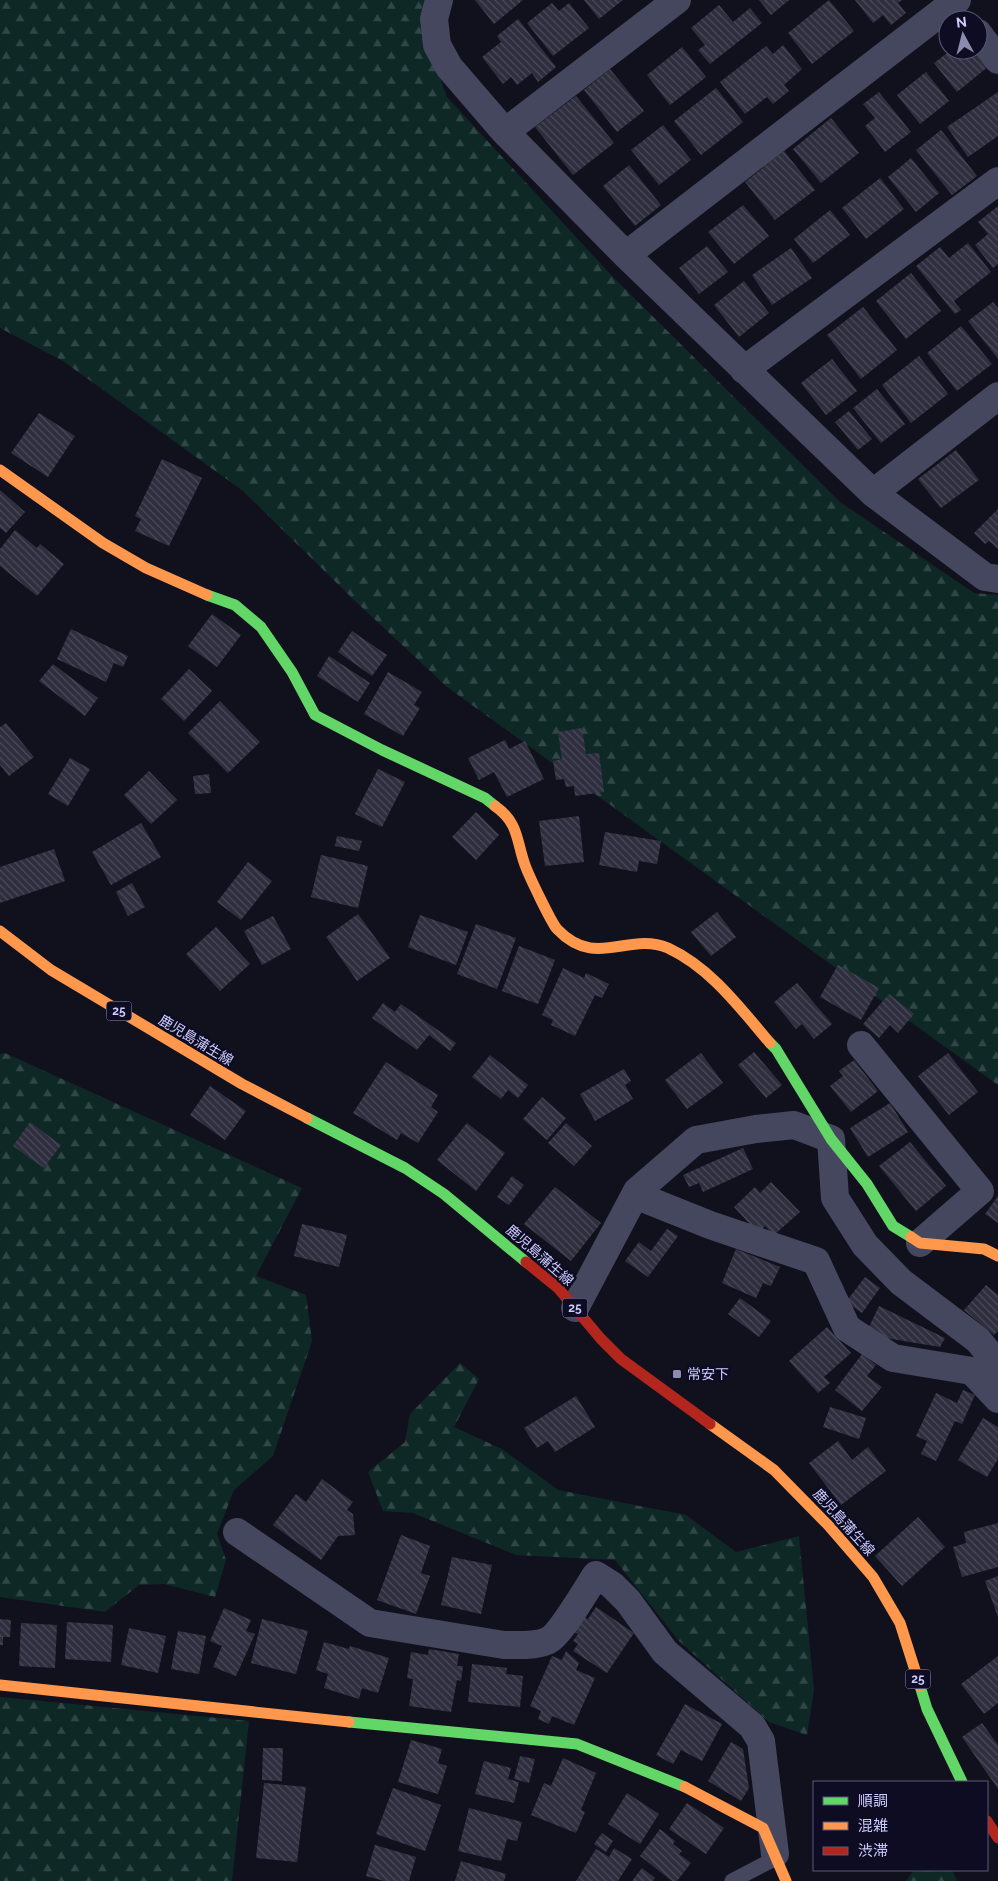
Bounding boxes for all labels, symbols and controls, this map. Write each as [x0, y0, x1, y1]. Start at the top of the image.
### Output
north arrow [938, 10, 988, 60]
text: N [955, 14, 968, 31]
road number: 25 [106, 1001, 132, 1020]
street label: 鹿児島蒲生線 [156, 1012, 236, 1068]
street label: 鹿児島蒲生線 [503, 1221, 577, 1289]
road number: 25 [562, 1299, 588, 1318]
place label: 常安下 [687, 1366, 729, 1382]
marker: 常安下 [671, 1368, 683, 1380]
street label: 鹿児島蒲生線 [810, 1485, 878, 1559]
road number: 25 [906, 1670, 930, 1688]
legend [813, 1781, 988, 1871]
text: 順調 [858, 1792, 888, 1810]
text: 混雑 [858, 1817, 888, 1835]
text: 渋滞 [858, 1842, 888, 1860]

